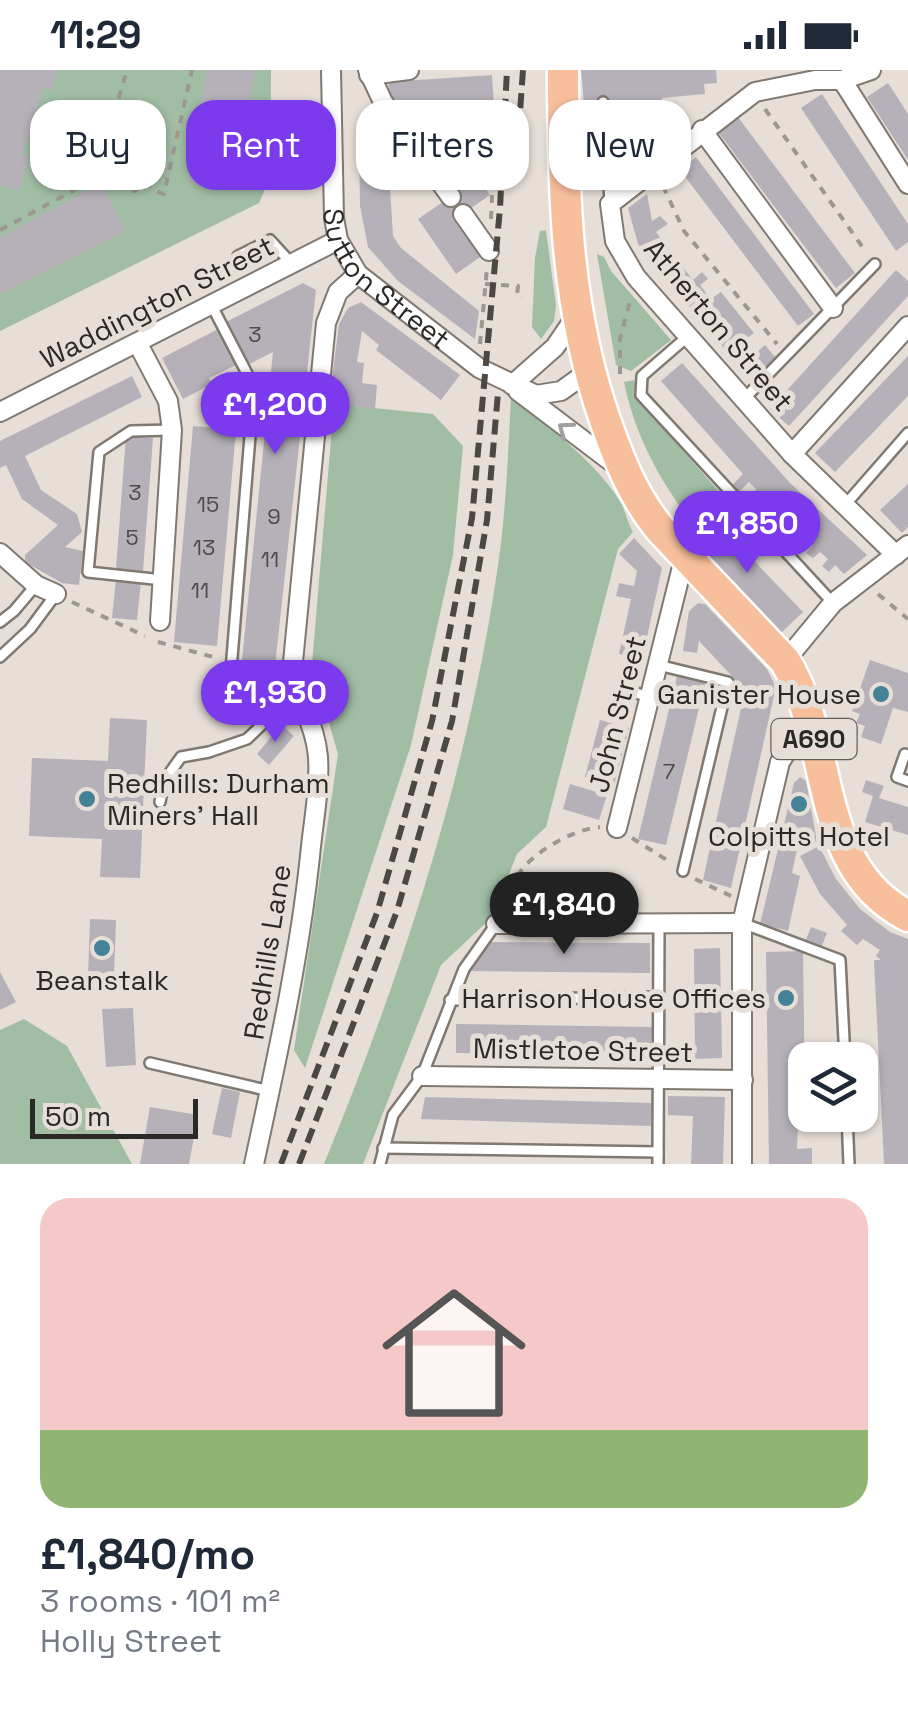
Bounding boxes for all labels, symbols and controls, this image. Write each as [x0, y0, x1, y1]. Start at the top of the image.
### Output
text: 11:29 [50, 11, 142, 59]
chip: Buy [30, 100, 166, 190]
chip: Rent [186, 100, 336, 190]
chip: Filters [356, 100, 529, 190]
chip: New [549, 100, 691, 190]
street label: Sutton Street [316, 208, 457, 357]
street label: Waddington Street [34, 227, 280, 377]
street label: Atherton Street [636, 232, 802, 418]
house number: 3 [248, 320, 262, 348]
pin: £1,200 [194, 372, 356, 457]
text: £1,200 [223, 384, 327, 424]
one-way arrow [558, 423, 577, 441]
house number: 3 [128, 478, 142, 506]
house number: 15 [197, 490, 219, 518]
pin: £1,850 [666, 491, 828, 576]
house number: 9 [267, 502, 281, 530]
text: £1,850 [695, 503, 799, 543]
house number: 5 [125, 523, 139, 551]
house number: 13 [193, 533, 215, 561]
house number: 11 [261, 545, 279, 573]
house number: 11 [191, 576, 209, 604]
street label: John Street [580, 632, 654, 796]
pin: £1,930 [194, 660, 356, 745]
text: £1,930 [223, 672, 327, 712]
place label: Ganister House [657, 676, 861, 712]
marker: Ganister House [870, 683, 892, 705]
road number: A690 [772, 719, 856, 759]
house number: 7 [663, 757, 675, 785]
place label: Redhills: Durham Miners' Hall [107, 765, 330, 833]
marker: Redhills: Durham Miners' Hall [76, 788, 98, 810]
marker: Colpitts Hotel [788, 793, 810, 815]
place label: Colpitts Hotel [708, 818, 890, 854]
street label: Redhills Lane [235, 862, 299, 1042]
pin: £1,840 [483, 872, 645, 957]
text: £1,840 [512, 884, 616, 924]
marker: Beanstalk [91, 937, 113, 959]
place label: Beanstalk [35, 962, 169, 998]
place label: Harrison House Offices [461, 980, 766, 1016]
marker: Harrison House Offices [775, 987, 797, 1009]
street label: Mistletoe Street [473, 1030, 693, 1070]
map controls [788, 1042, 878, 1132]
button: layers [788, 1042, 878, 1132]
scale bar [30, 1094, 198, 1138]
text: 50 m [45, 1098, 111, 1134]
icon: home [364, 1263, 544, 1443]
text: £1,840/mo [40, 1528, 255, 1581]
text: 3 rooms · 101 m² [40, 1581, 280, 1621]
text: Holly Street [40, 1621, 222, 1661]

